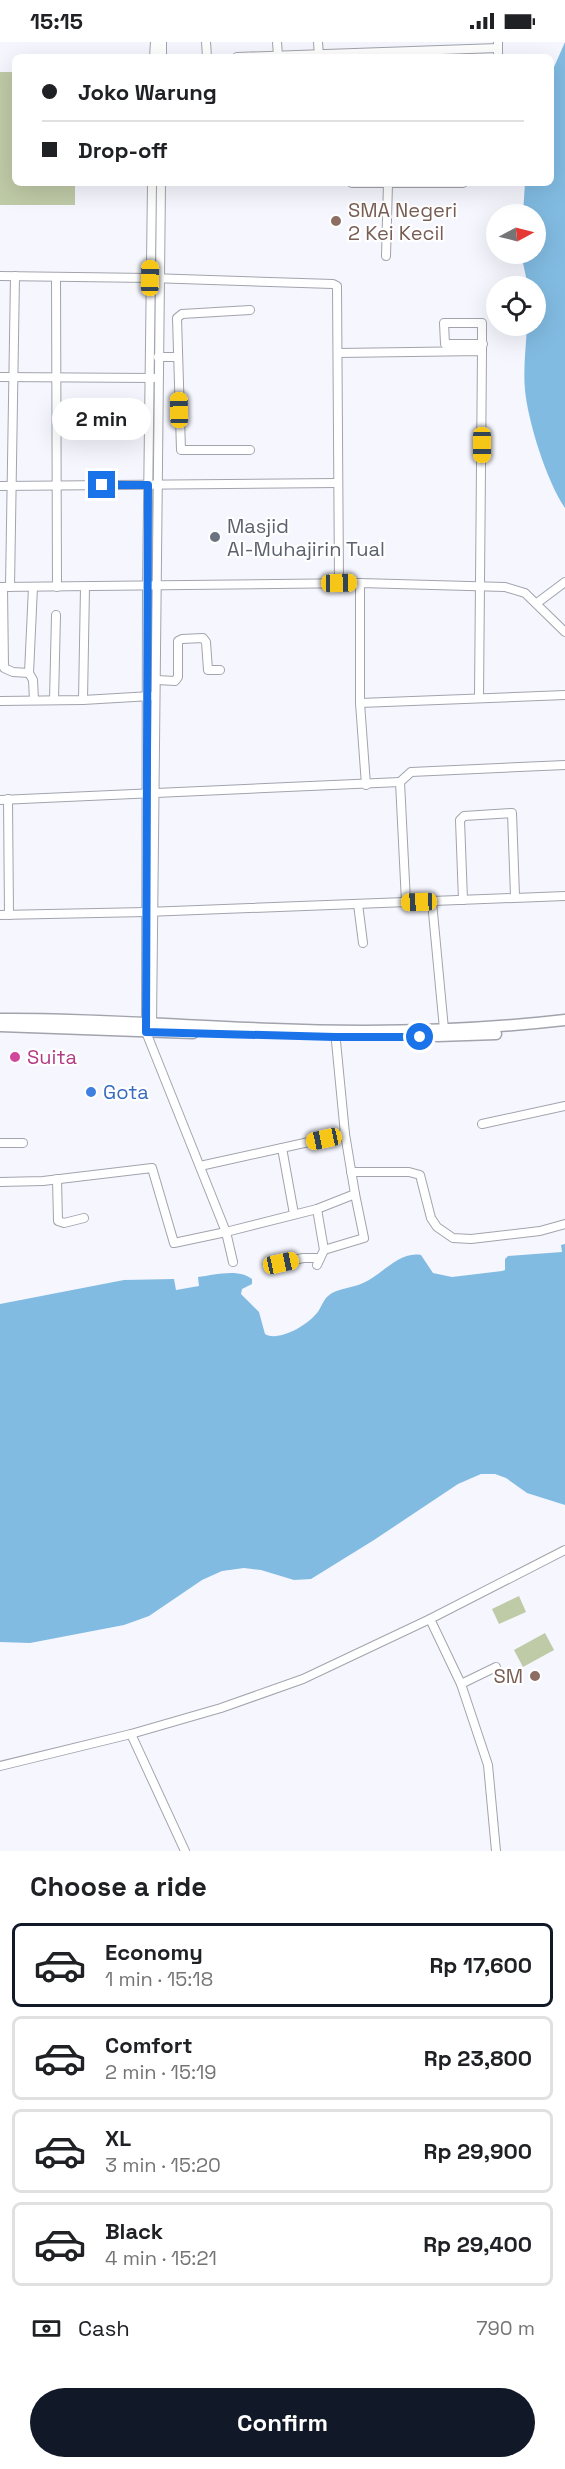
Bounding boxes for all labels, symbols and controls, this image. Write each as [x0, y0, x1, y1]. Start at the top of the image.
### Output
text: 15:15 [30, 7, 83, 35]
text: Joko Warung [78, 78, 217, 106]
text: Drop-off [78, 136, 168, 164]
place label: SMA Negeri 2 Kei Kecil [348, 197, 457, 246]
north arrow [486, 204, 546, 264]
map controls [486, 204, 546, 336]
marker: SMA Negeri 2 Kei Kecil [329, 214, 343, 228]
car [141, 260, 159, 296]
button: locate [486, 276, 546, 336]
car [170, 392, 188, 428]
callout: 2 min [52, 398, 152, 440]
text: 2 min [76, 406, 127, 432]
car [473, 427, 491, 463]
route end [88, 471, 115, 498]
place label: Masjid Al-Muhajirin Tual [227, 513, 385, 562]
marker: Masjid Al-Muhajirin Tual [208, 530, 222, 544]
car [321, 574, 357, 592]
car [401, 892, 437, 912]
route start [406, 1023, 433, 1050]
place label: Suita [27, 1044, 77, 1070]
marker: Suita [8, 1050, 22, 1064]
place label: Gota [103, 1079, 149, 1105]
marker: Gota [84, 1085, 98, 1099]
car [305, 1126, 343, 1152]
car [262, 1250, 300, 1276]
place label: SM [493, 1663, 523, 1689]
marker: SM [528, 1669, 542, 1683]
text: Choose a ride [30, 1869, 207, 1904]
icon: car [33, 1938, 87, 1992]
text: Economy [105, 1938, 203, 1966]
text: Rp 17,600 [429, 1951, 532, 1979]
text: 1 min · 15:18 [105, 1966, 213, 1992]
icon: car [33, 2031, 87, 2085]
text: Comfort [105, 2031, 193, 2059]
text: Rp 23,800 [424, 2044, 532, 2072]
text: 2 min · 15:19 [105, 2059, 217, 2085]
icon: car [33, 2124, 87, 2178]
text: XL [105, 2124, 131, 2152]
text: Rp 29,900 [424, 2137, 532, 2165]
text: 3 min · 15:20 [105, 2152, 221, 2178]
icon: car [33, 2217, 87, 2271]
text: Black [105, 2217, 163, 2245]
text: Rp 29,400 [423, 2230, 532, 2258]
text: 4 min · 15:21 [105, 2245, 217, 2271]
icon: cash [30, 2312, 63, 2345]
text: Cash [78, 2314, 130, 2342]
text: 790 m [476, 2315, 535, 2341]
button: Confirm [30, 2388, 535, 2457]

